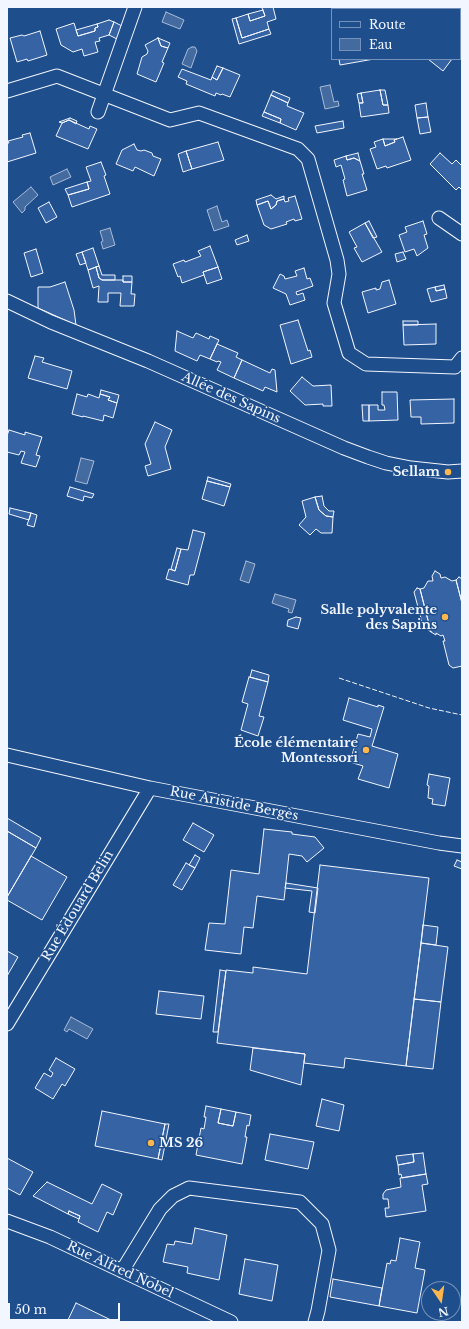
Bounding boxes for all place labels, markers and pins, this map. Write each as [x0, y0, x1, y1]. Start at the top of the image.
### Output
place label: Sellam [393, 464, 440, 480]
marker: Sellam [443, 467, 453, 477]
place label: Salle polyvalente des Sapins [321, 602, 437, 633]
marker: Salle polyvalente des Sapins [440, 612, 450, 622]
place label: École élémentaire Montessori [234, 735, 358, 766]
marker: École élémentaire Montessori [361, 745, 371, 755]
place label: MS 26 [159, 1135, 203, 1151]
marker: MS 26 [146, 1138, 156, 1148]

